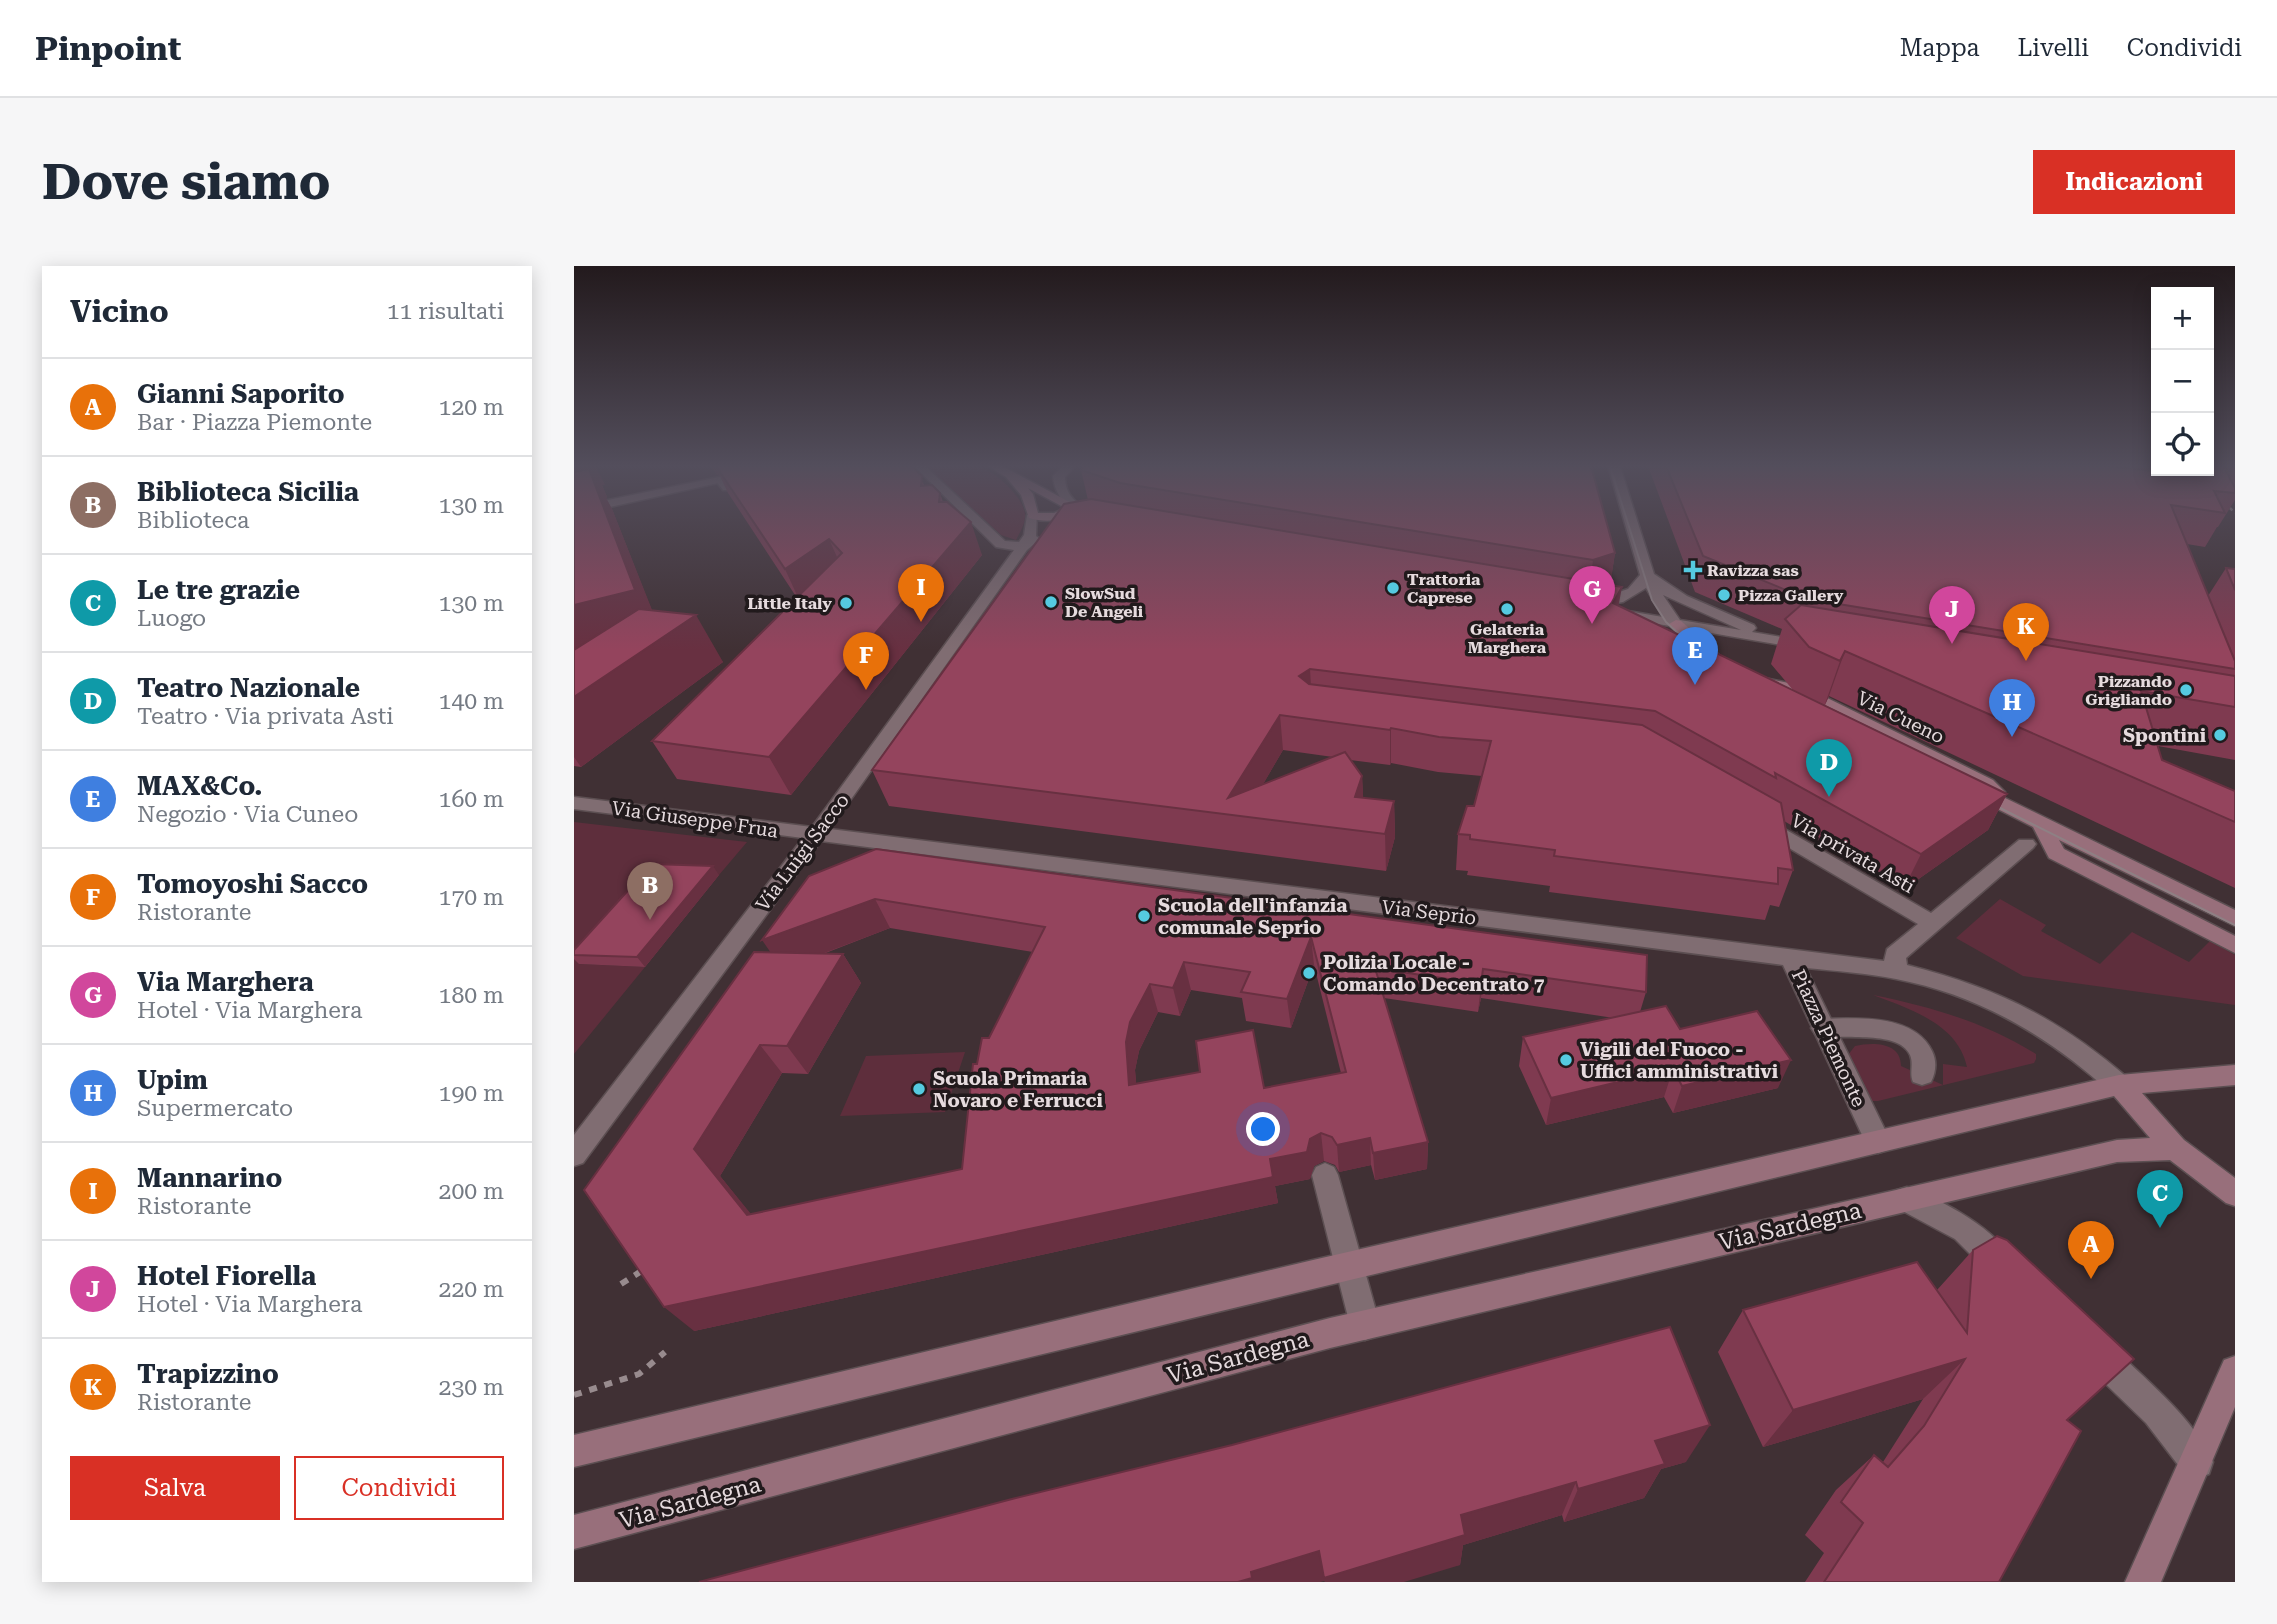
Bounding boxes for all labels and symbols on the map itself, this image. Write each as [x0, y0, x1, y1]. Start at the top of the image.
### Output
place label: Ravizza sas [1707, 561, 1799, 580]
marker: Ravizza sas [1685, 562, 1701, 578]
pin: I [898, 564, 944, 622]
pin: G [1569, 566, 1615, 624]
place label: Trattoria Caprese [1407, 570, 1481, 607]
marker: Trattoria Caprese [1385, 580, 1401, 596]
place label: SlowSud De Angeli [1065, 584, 1144, 621]
place label: Pizza Gallery [1738, 586, 1844, 605]
pin: J [1929, 586, 1975, 644]
marker: Pizza Gallery [1716, 587, 1732, 603]
place label: Little Italy [747, 594, 832, 613]
marker: SlowSud De Angeli [1043, 594, 1059, 610]
marker: Little Italy [838, 595, 854, 611]
marker: Gelateria Marghera [1499, 601, 1515, 617]
pin: K [2003, 603, 2049, 661]
place label: Gelateria Marghera [1468, 620, 1547, 657]
pin: E [1672, 627, 1718, 685]
pin: F [843, 632, 889, 690]
place label: Pizzando Grigliando [2085, 672, 2172, 709]
pin: H [1989, 679, 2035, 737]
marker: Pizzando Grigliando [2178, 682, 2194, 698]
street label: Via Cueno [1853, 686, 1948, 748]
place label: Spontini [2123, 724, 2206, 747]
marker: Spontini [2212, 727, 2228, 743]
pin: D [1806, 739, 1852, 797]
street label: Via Luigi Sacco [751, 789, 854, 915]
street label: Via Giuseppe Frua [610, 796, 780, 843]
street label: Via privata Asti [1787, 809, 1919, 898]
pin: B [627, 862, 673, 920]
place label: Scuola dell'infanzia comunale Seprio [1158, 894, 1347, 939]
street label: Via Seprio [1380, 895, 1477, 930]
marker: Scuola dell'infanzia comunale Seprio [1136, 908, 1152, 924]
place label: Polizia Locale - Comando Decentrato 7 [1323, 951, 1545, 996]
marker: Polizia Locale - Comando Decentrato 7 [1301, 965, 1317, 981]
street label: Piazza Piemonte [1787, 966, 1870, 1111]
place label: Vigili del Fuoco - Uffici amministrativi [1580, 1038, 1778, 1083]
marker: Vigili del Fuoco - Uffici amministrativi [1558, 1052, 1574, 1068]
place label: Scuola Primaria Novaro e Ferrucci [933, 1067, 1103, 1112]
marker: Scuola Primaria Novaro e Ferrucci [911, 1081, 927, 1097]
your location [1246, 1112, 1280, 1146]
pin: C [2137, 1170, 2183, 1228]
street label: Via Sardegna [1716, 1197, 1865, 1256]
pin: A [2068, 1221, 2114, 1279]
street label: Via Sardegna [1164, 1325, 1312, 1389]
street label: Via Sardegna [616, 1470, 764, 1534]

